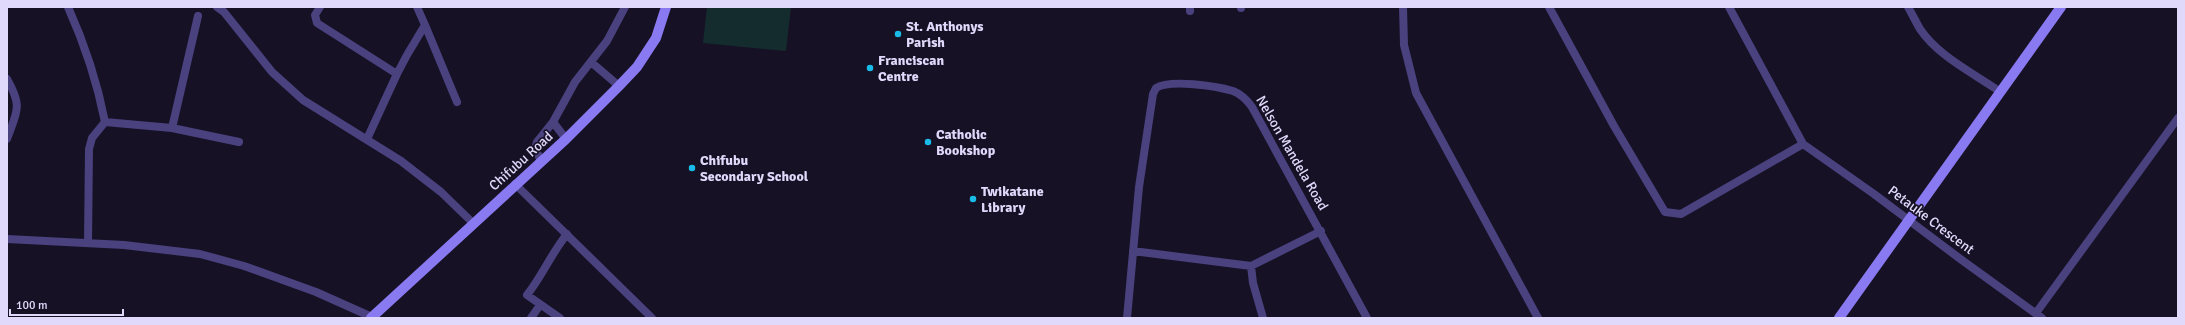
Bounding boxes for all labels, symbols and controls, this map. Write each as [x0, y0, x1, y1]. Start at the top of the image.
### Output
place label: St. Anthonys Parish [906, 18, 984, 51]
marker: St. Anthonys Parish [893, 29, 903, 39]
place label: Franciscan Centre [878, 52, 944, 85]
marker: Franciscan Centre [865, 63, 875, 73]
street label: Nelson Mandela Road [1252, 93, 1332, 213]
place label: Catholic Bookshop [936, 126, 996, 159]
street label: Chifubu Road [485, 128, 557, 194]
marker: Catholic Bookshop [923, 137, 933, 147]
place label: Chifubu Secondary School [700, 152, 809, 185]
marker: Chifubu Secondary School [687, 163, 697, 173]
street label: Petauke Crescent [1885, 182, 1978, 258]
place label: Twikatane Library [981, 183, 1044, 216]
marker: Twikatane Library [968, 194, 978, 204]
scale bar [10, 291, 123, 317]
text: 100 m [16, 298, 48, 313]

